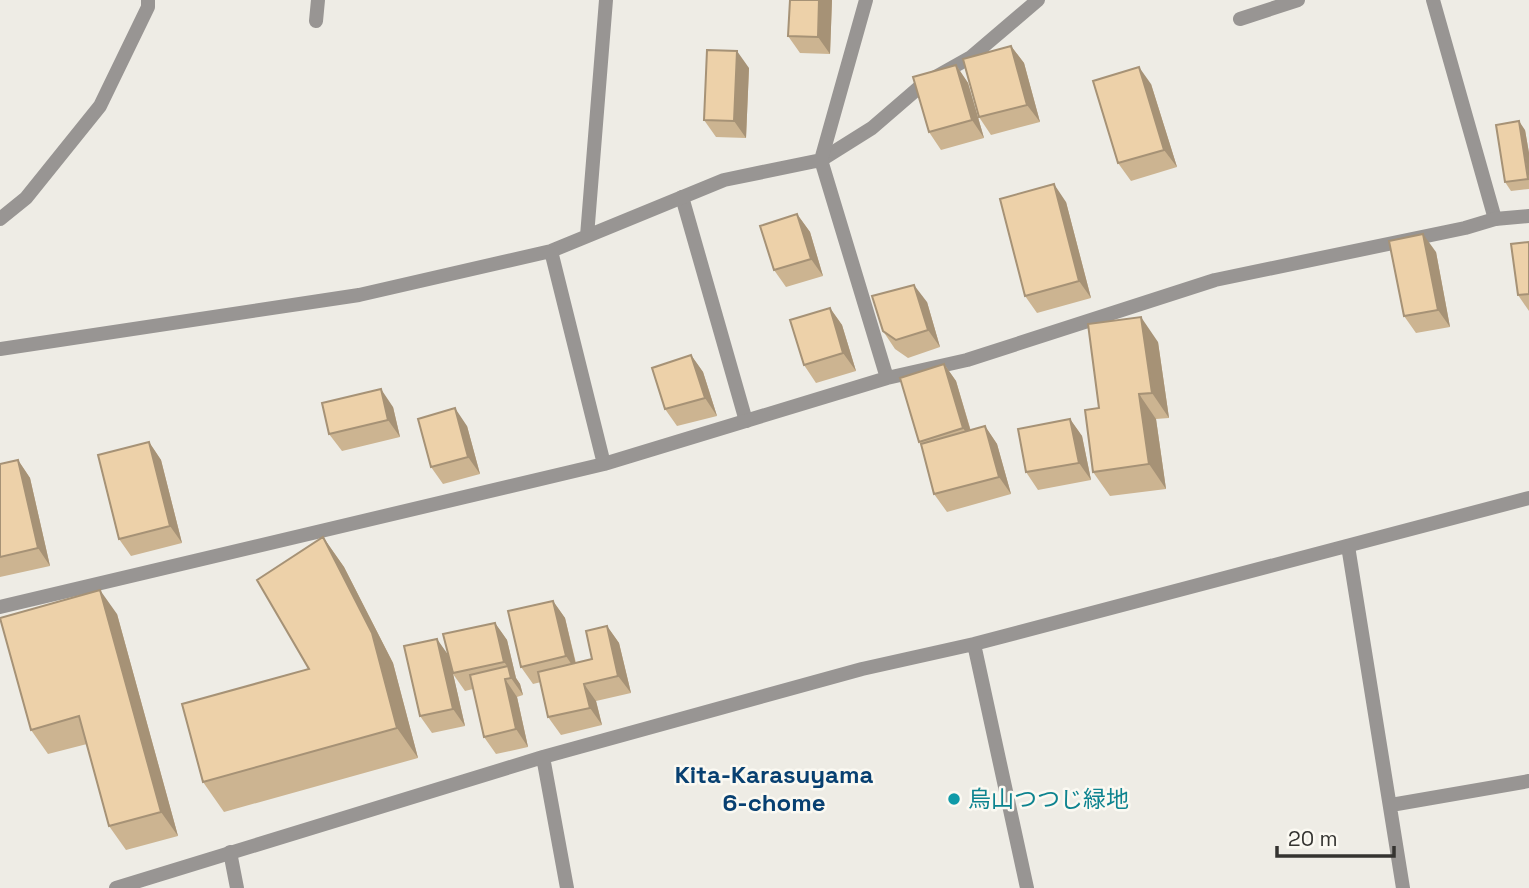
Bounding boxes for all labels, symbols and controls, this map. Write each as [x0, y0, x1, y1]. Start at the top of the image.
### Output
district label: Kita-Karasuyama 6-chome [675, 759, 873, 818]
place label: 烏山つつじ緑地 [968, 784, 1129, 814]
marker: 烏山つつじ緑地 [946, 791, 962, 807]
scale bar [1277, 814, 1394, 858]
text: 20 m [1288, 825, 1338, 852]

